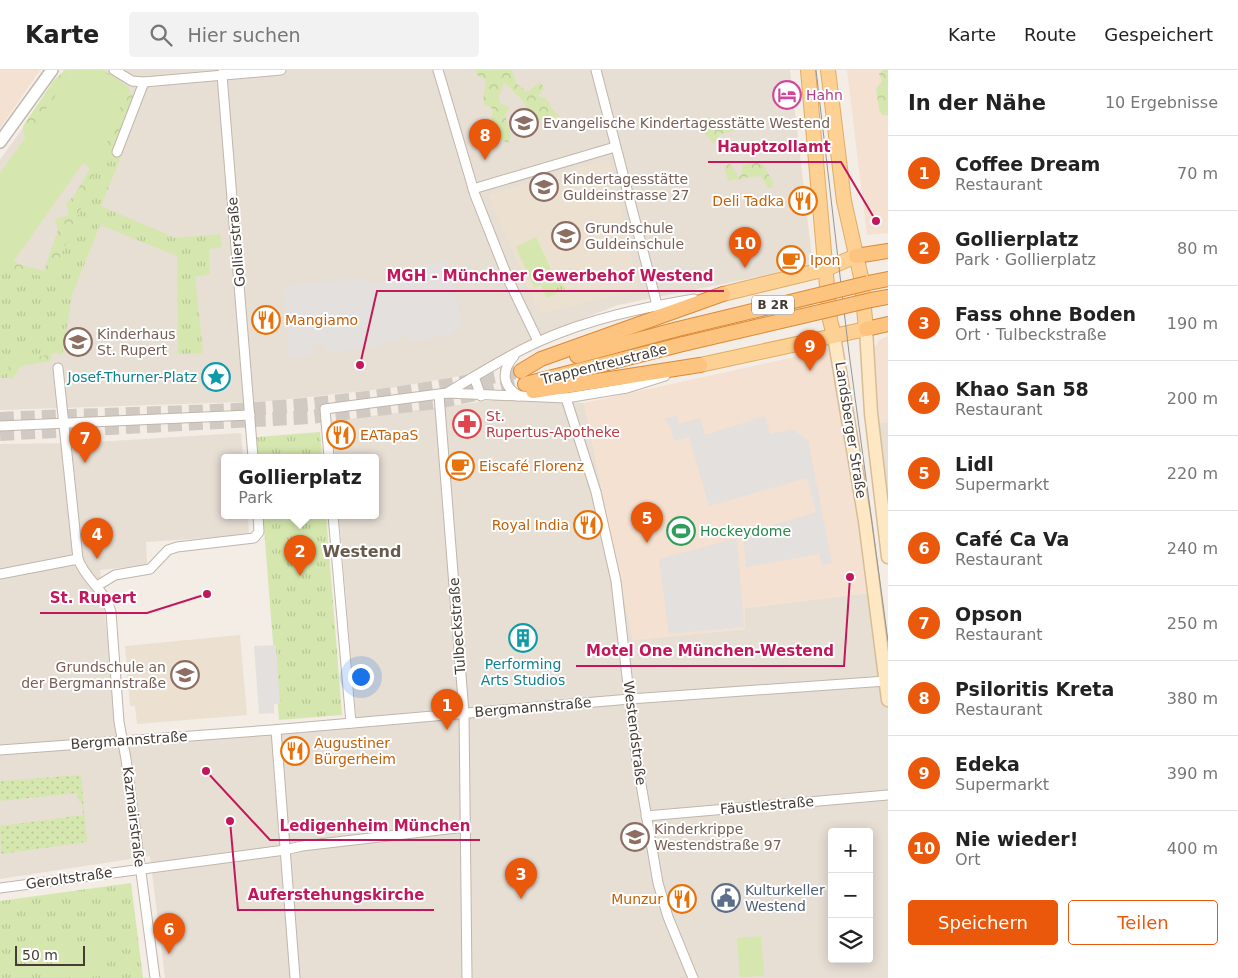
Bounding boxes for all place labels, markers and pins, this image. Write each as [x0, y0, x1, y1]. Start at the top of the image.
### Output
hotel icon: Hahn [772, 80, 802, 110]
place label: Hahn [806, 87, 843, 103]
school or university icon: Evangelische Kindertagesstätte Westend [509, 108, 539, 138]
place label: Evangelische Kindertagesstätte Westend [543, 115, 830, 131]
pin: 8 [469, 119, 501, 160]
callout: Hauptzollamt [708, 132, 841, 162]
place label: Kindertagesstätte Guldeinstrasse 27 [563, 171, 689, 203]
school or university icon: Kindertagesstätte Guldeinstrasse 27 [529, 172, 559, 202]
restaurant icon: Deli Tadka [788, 186, 818, 216]
place label: Deli Tadka [712, 193, 784, 209]
place label: Grundschule Guldeinschule [585, 220, 684, 252]
school or university icon: Grundschule Guldeinschule [551, 221, 581, 251]
pin: 10 [729, 227, 761, 268]
cafe icon: Ipon [776, 245, 806, 275]
place label: Ipon [810, 252, 840, 268]
callout: MGH - Münchner Gewerbehof Westend [377, 261, 724, 291]
restaurant icon: Mangiamo [251, 305, 281, 335]
place label: Mangiamo [285, 312, 358, 328]
place label: Kinderhaus St. Rupert [97, 326, 176, 358]
school or university icon: Kinderhaus St. Rupert [63, 327, 93, 357]
pin: 9 [794, 330, 826, 371]
place icon: Josef-Thurner-Platz [201, 362, 231, 392]
place label: Josef-Thurner-Platz [67, 369, 197, 385]
place label: St. Rupertus-Apotheke [486, 408, 620, 440]
pharmacy icon: St. Rupertus-Apotheke [452, 409, 482, 439]
restaurant icon: EATapaS [326, 420, 356, 450]
pin: 7 [69, 422, 101, 463]
place label: EATapaS [360, 427, 419, 443]
cafe icon: Eiscafé Florenz [445, 451, 475, 481]
place label: Eiscafé Florenz [479, 458, 584, 474]
pin: 5 [631, 502, 663, 543]
restaurant icon: Royal India [573, 510, 603, 540]
sports icon: Hockeydome [666, 516, 696, 546]
place label: Royal India [492, 517, 569, 533]
pin: 4 [81, 518, 113, 559]
place label: Hockeydome [700, 523, 791, 539]
pin: 2 [284, 535, 316, 576]
callout: St. Rupert [40, 583, 147, 613]
building icon: Performing Arts Studios [508, 623, 538, 653]
callout: Motel One München-Westend [576, 636, 844, 666]
place label: Performing Arts Studios [481, 656, 565, 688]
place label: Grundschule an der Bergmannstraße [21, 659, 166, 691]
school or university icon: Grundschule an der Bergmannstraße [170, 660, 200, 690]
pin: 1 [431, 689, 463, 730]
place label: Augustiner Bürgerheim [314, 735, 396, 767]
restaurant icon: Augustiner Bürgerheim [280, 736, 310, 766]
callout: Ledigenheim München [270, 810, 480, 840]
place label: Kinderkrippe Westendstraße 97 [654, 821, 782, 853]
school or university icon: Kinderkrippe Westendstraße 97 [620, 822, 650, 852]
pin: 3 [505, 858, 537, 899]
callout: Auferstehungskirche [238, 880, 434, 910]
place label: Kulturkeller Westend [745, 882, 825, 914]
public building icon: Kulturkeller Westend [711, 883, 741, 913]
restaurant icon: Munzur [667, 884, 697, 914]
place label: Munzur [611, 891, 663, 907]
pin: 6 [153, 913, 185, 954]

